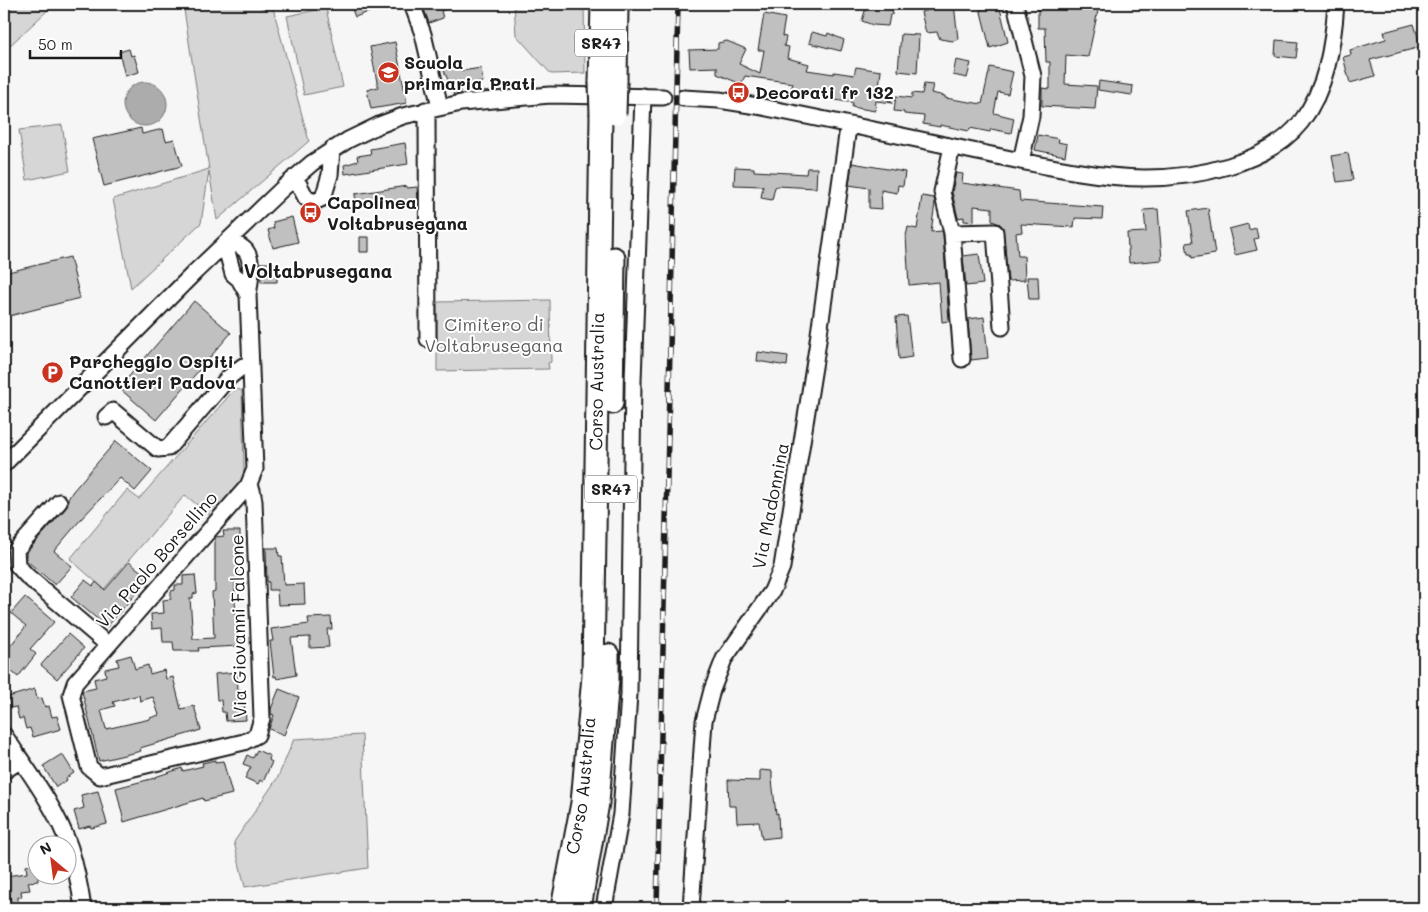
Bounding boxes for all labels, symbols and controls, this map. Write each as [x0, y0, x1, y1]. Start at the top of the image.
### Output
scale bar [30, 28, 121, 60]
road number: SR47 [575, 29, 627, 56]
text: 50 m [38, 34, 73, 54]
place label: Scuola primaria Prati [404, 50, 536, 95]
school or university icon: Scuola primaria Prati [376, 61, 400, 85]
place label: Decorati fr 132 [755, 80, 894, 104]
bus stop icon: Decorati fr 132 [727, 81, 751, 105]
place label: Capolinea Voltabrusegana [327, 190, 468, 235]
bus stop icon: Capolinea Voltabrusegana [299, 201, 323, 225]
district label: Voltabrusegana [244, 258, 392, 283]
park label: Cimitero di Voltabrusegana [425, 312, 563, 357]
street label: Corso Australia [583, 312, 609, 451]
place label: Parcheggio Ospiti Canottieri Padova [69, 349, 236, 394]
parking icon: Parcheggio Ospiti Canottieri Padova [41, 360, 65, 384]
street label: Via Madonnina [746, 441, 794, 571]
road number: SR47 [585, 476, 637, 502]
street label: Via Paolo Borsellino [90, 486, 223, 633]
street label: Via Giovanni Falcone [224, 534, 252, 718]
street label: Corso Australia [559, 716, 600, 856]
north arrow [28, 834, 78, 884]
text: N [36, 837, 55, 859]

